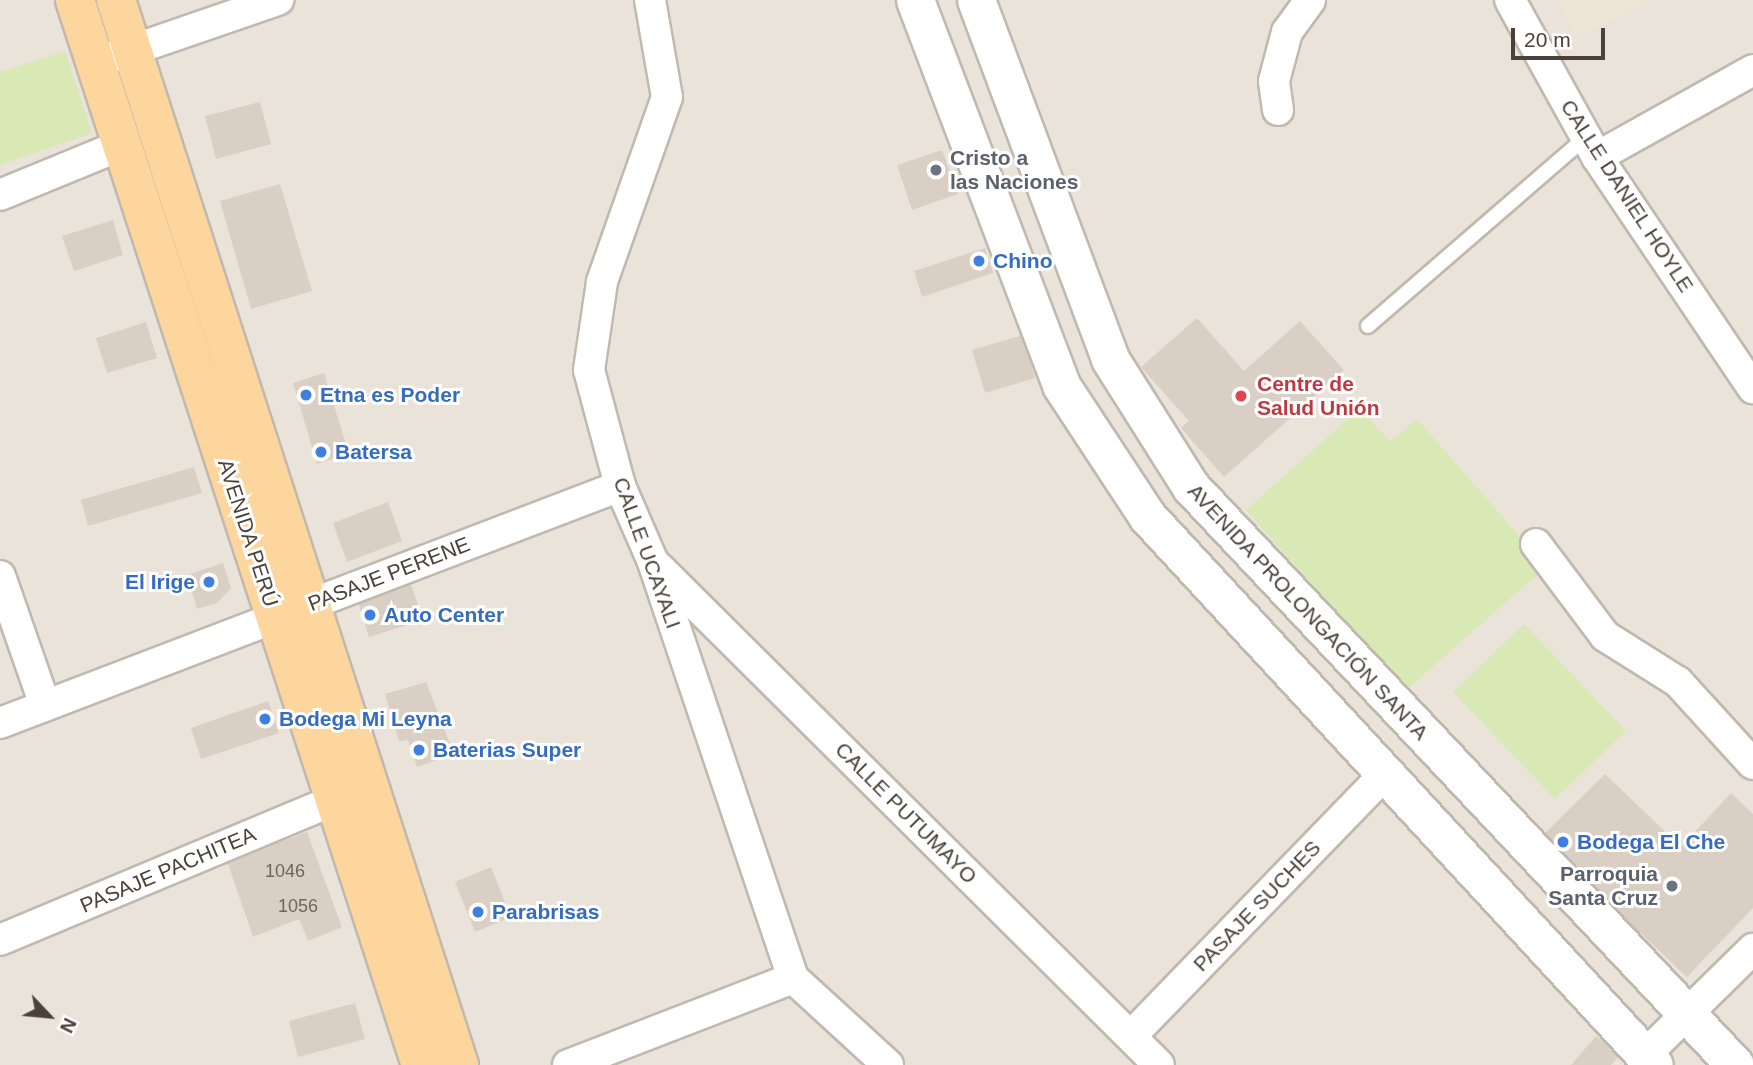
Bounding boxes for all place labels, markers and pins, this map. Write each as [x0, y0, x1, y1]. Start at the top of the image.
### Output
place label: Cristo a las Naciones [950, 145, 1078, 195]
marker: Cristo a las Naciones [928, 162, 944, 178]
place label: Chino [993, 248, 1052, 274]
marker: Chino [971, 253, 987, 269]
place label: Centre de Salud Unión [1257, 371, 1379, 421]
place label: Etna es Poder [320, 382, 460, 408]
marker: Centre de Salud Unión [1231, 386, 1251, 406]
marker: Etna es Poder [298, 387, 314, 403]
place label: Batersa [335, 439, 412, 465]
marker: Batersa [313, 444, 329, 460]
place label: El Irige [125, 569, 195, 595]
marker: El Irige [201, 574, 217, 590]
place label: Auto Center [384, 602, 504, 628]
marker: Auto Center [362, 607, 378, 623]
place label: Bodega Mi Leyna [279, 706, 452, 732]
marker: Bodega Mi Leyna [257, 711, 273, 727]
place label: Baterias Super [433, 737, 581, 763]
marker: Baterias Super [411, 742, 427, 758]
place label: Bodega El Che [1577, 829, 1725, 855]
marker: Bodega El Che [1555, 834, 1571, 850]
place label: Parroquia Santa Cruz [1548, 861, 1658, 911]
marker: Parroquia Santa Cruz [1664, 878, 1680, 894]
place label: Parabrisas [492, 899, 599, 925]
marker: Parabrisas [470, 904, 486, 920]

